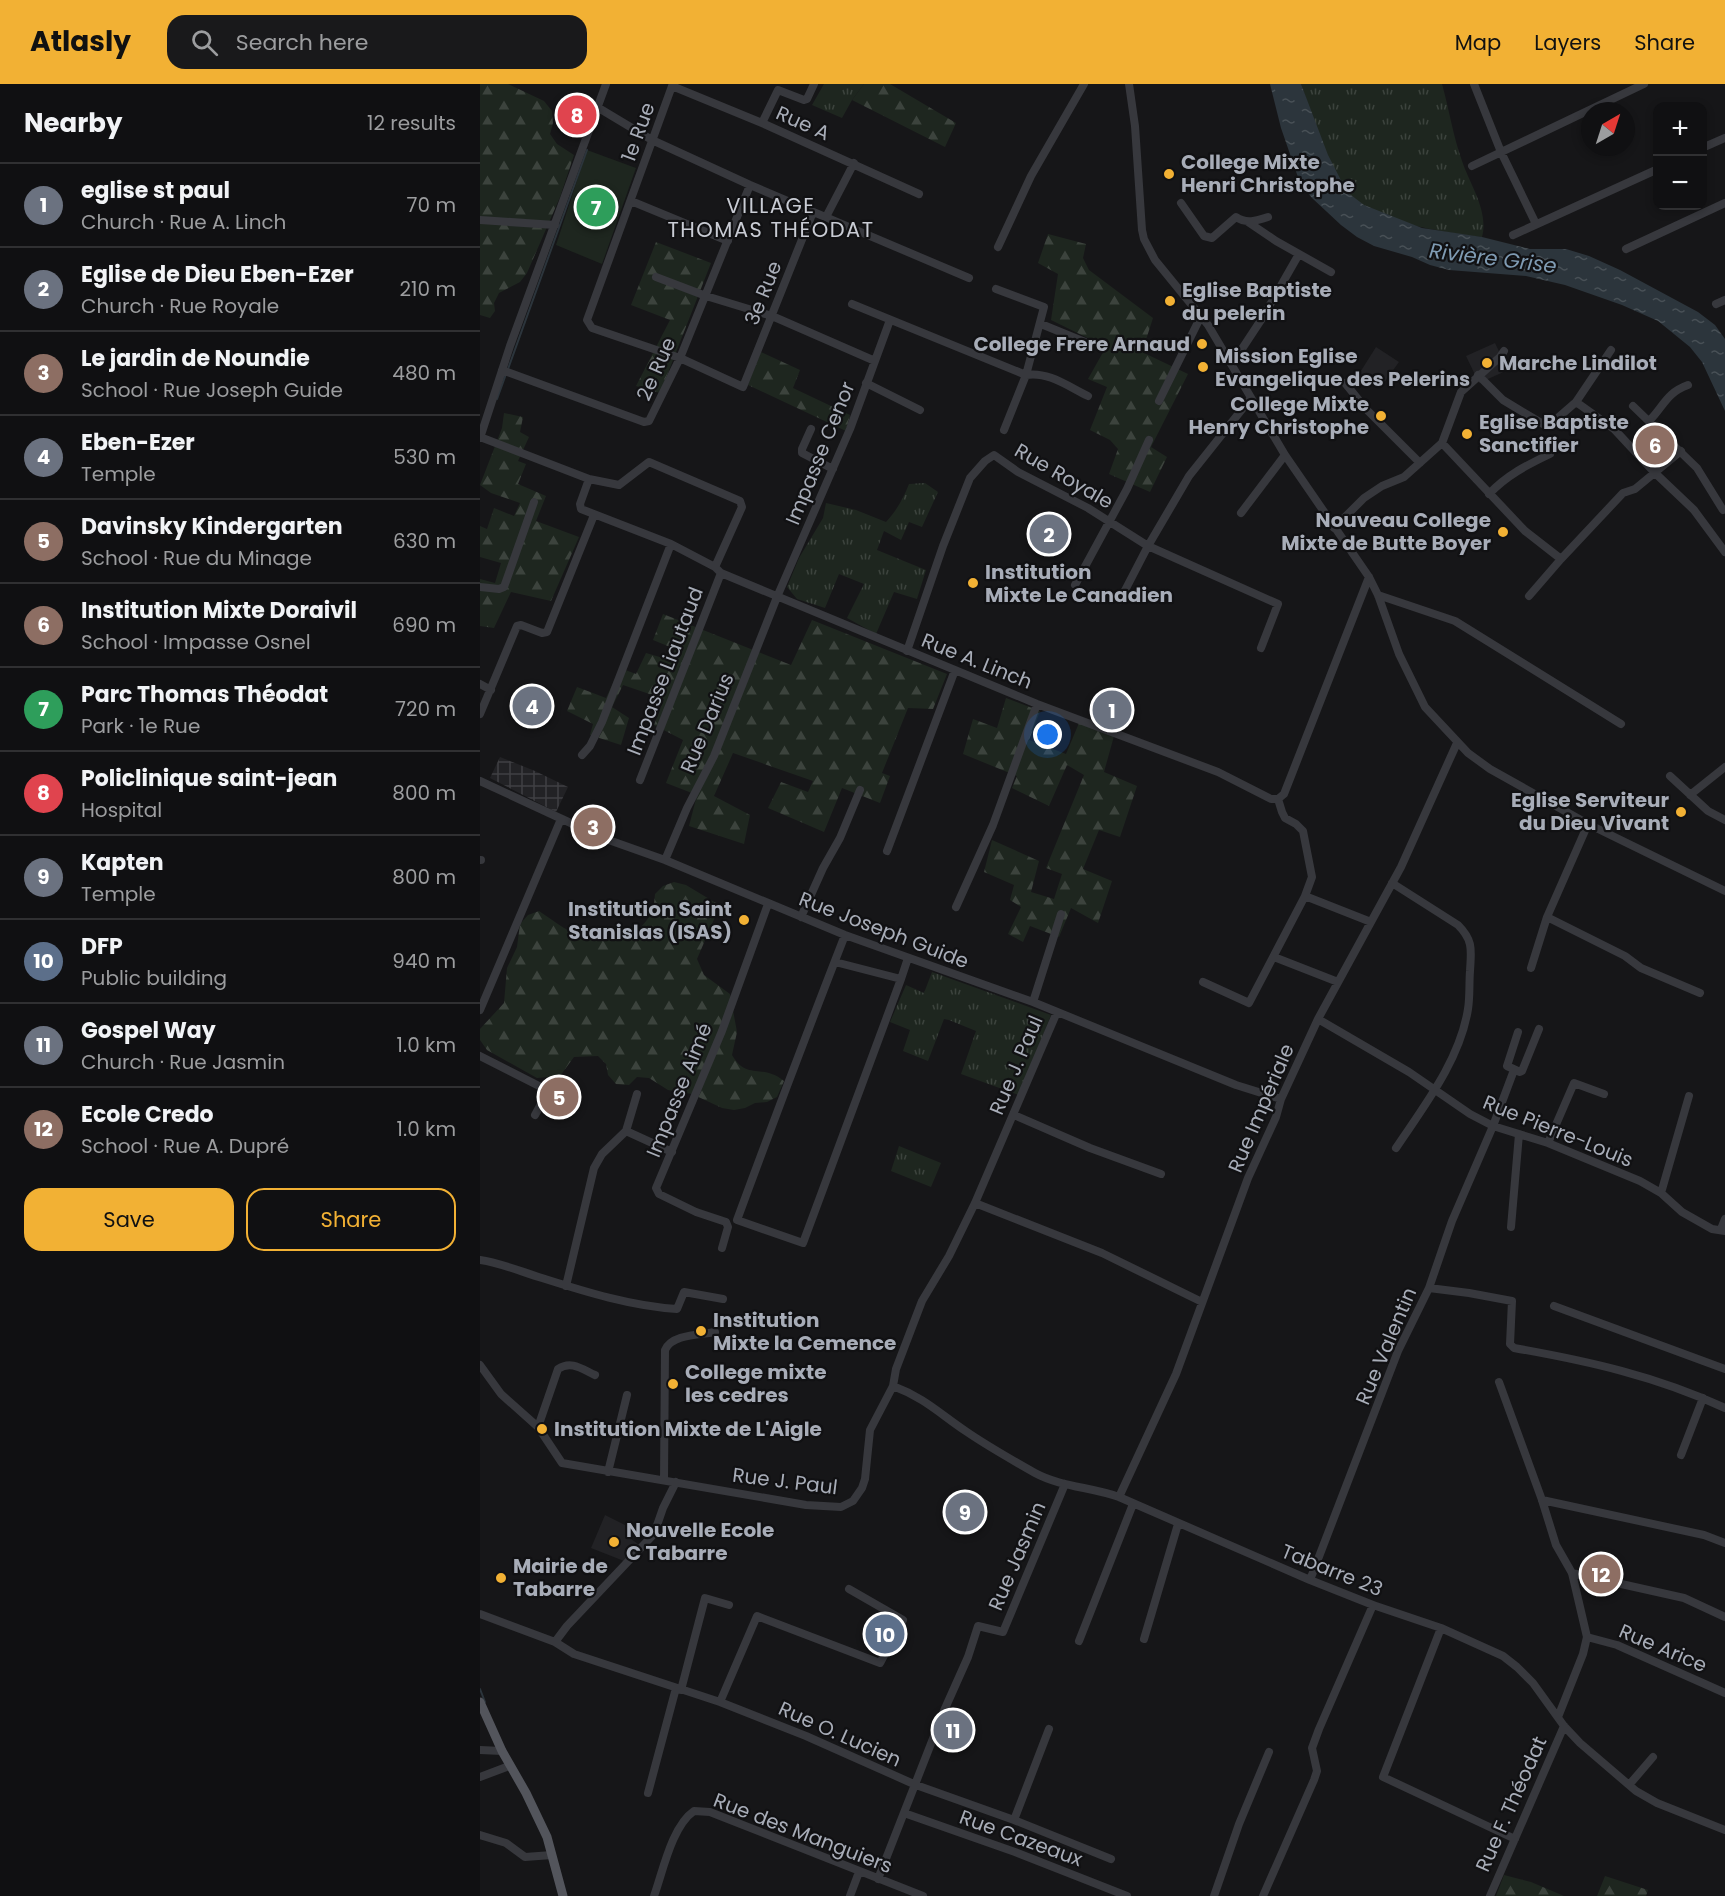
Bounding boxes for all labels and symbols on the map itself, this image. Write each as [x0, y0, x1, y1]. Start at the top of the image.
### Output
pin: 8 [558, 93, 596, 138]
street label: 1e Rue [614, 98, 662, 166]
street label: Rue A [772, 99, 834, 147]
north arrow [1581, 102, 1635, 156]
place label: College Mixte Henri Christophe [1181, 148, 1355, 199]
marker: College Mixte Henri Christophe [1162, 167, 1176, 181]
pin: 7 [576, 184, 616, 230]
district label: VILLAGE THOMAS THÉODAT [667, 191, 875, 244]
water label: Rivière Grise [1428, 236, 1558, 280]
street label: 3e Rue [737, 257, 789, 329]
place label: Eglise Baptiste du pelerin [1182, 276, 1332, 327]
marker: Eglise Baptiste du pelerin [1163, 294, 1177, 308]
place label: College Frere Arnaud [973, 330, 1190, 358]
street label: 2e Rue [630, 333, 682, 405]
marker: College Frere Arnaud [1195, 337, 1209, 351]
place label: Mission Eglise Evangelique des Pelerins [1215, 342, 1470, 393]
place label: Marche Lindilot [1499, 349, 1657, 377]
marker: Marche Lindilot [1480, 356, 1494, 370]
marker: Mission Eglise Evangelique des Pelerins [1196, 360, 1210, 374]
street label: Impasse Cenor [779, 377, 861, 529]
place label: College Mixte Henry Christophe [1189, 390, 1369, 441]
place label: Eglise Baptiste Sanctifier [1479, 408, 1629, 459]
marker: College Mixte Henry Christophe [1374, 409, 1388, 423]
pin: 6 [1636, 422, 1674, 468]
marker: Eglise Baptiste Sanctifier [1460, 427, 1474, 441]
street label: Rue Royale [1009, 436, 1119, 516]
place label: Nouveau College Mixte de Butte Boyer [1281, 506, 1491, 557]
pin: 2 [1030, 512, 1068, 556]
marker: Nouveau College Mixte de Butte Boyer [1496, 525, 1510, 539]
place label: Institution Mixte Le Canadien [985, 558, 1173, 609]
marker: Institution Mixte Le Canadien [966, 576, 980, 590]
street label: Impasse Liautaud [620, 583, 710, 759]
street label: Rue A. Linch [918, 626, 1036, 696]
street label: Rue Darius [673, 669, 741, 777]
pin: 4 [512, 684, 552, 728]
pin: 1 [1092, 688, 1132, 732]
your location [1033, 720, 1062, 749]
place label: Eglise Serviteur du Dieu Vivant [1511, 786, 1669, 837]
pin: 3 [574, 804, 612, 850]
marker: Eglise Serviteur du Dieu Vivant [1674, 805, 1688, 819]
street label: Rue Joseph Guide [795, 885, 973, 975]
place label: Institution Saint Stanislas (ISAS) [568, 895, 732, 946]
marker: Institution Saint Stanislas (ISAS) [737, 913, 751, 927]
street label: Rue J. Paul [982, 1011, 1050, 1119]
street label: Impasse Aimé [639, 1019, 719, 1161]
street label: Rue Impériale [1221, 1039, 1301, 1177]
pin: 5 [540, 1074, 578, 1120]
street label: Rue Pierre-Louis [1479, 1088, 1637, 1174]
street label: Rue Valentin [1349, 1283, 1423, 1409]
place label: Institution Mixte la Cemence [713, 1306, 896, 1357]
marker: Institution Mixte la Cemence [694, 1324, 708, 1338]
place label: College mixte les cedres [685, 1358, 827, 1409]
marker: College mixte les cedres [666, 1377, 680, 1391]
place label: Institution Mixte de L'Aigle [554, 1415, 822, 1443]
marker: Institution Mixte de L'Aigle [535, 1422, 549, 1436]
street label: Rue J. Paul [731, 1461, 839, 1501]
pin: 9 [946, 1490, 984, 1534]
street label: Rue Jasmin [982, 1497, 1052, 1615]
place label: Nouvelle Ecole C Tabarre [626, 1516, 774, 1567]
marker: Nouvelle Ecole C Tabarre [607, 1535, 621, 1549]
street label: Tabarre 23 [1277, 1537, 1387, 1603]
place label: Mairie de Tabarre [513, 1552, 608, 1603]
pin: 12 [1582, 1552, 1620, 1596]
marker: Mairie de Tabarre [494, 1571, 508, 1585]
pin: 10 [866, 1612, 904, 1656]
street label: Rue Arice [1615, 1617, 1711, 1679]
street label: Rue O. Lucien [774, 1694, 906, 1774]
pin: 11 [934, 1708, 972, 1752]
street label: Rue F. Théodat [1469, 1732, 1553, 1876]
street label: Rue des Manguiers [710, 1786, 896, 1880]
street label: Rue Cazeaux [956, 1803, 1087, 1873]

